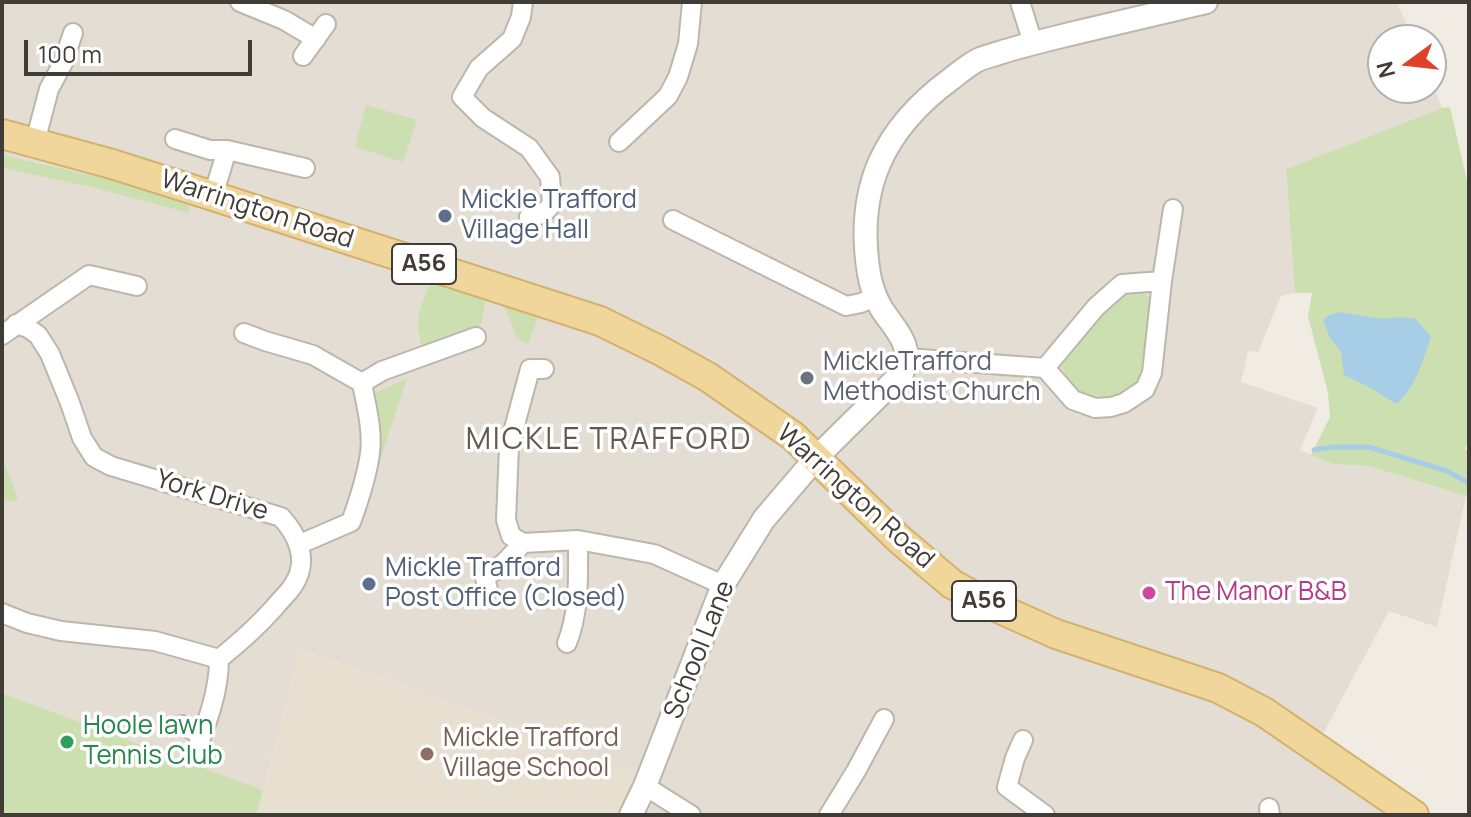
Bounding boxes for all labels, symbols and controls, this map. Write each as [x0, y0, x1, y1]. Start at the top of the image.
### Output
scale bar [28, 24, 256, 74]
north arrow [1367, 24, 1447, 104]
text: 100 m [38, 37, 102, 70]
text: N [1369, 58, 1402, 81]
street label: Warrington Road [157, 164, 357, 256]
place label: Mickle Trafford Village Hall [461, 185, 637, 246]
marker: Mickle Trafford Village Hall [436, 207, 454, 225]
road number: A56 [392, 244, 456, 284]
place label: MickleTrafford Methodist Church [823, 347, 1040, 408]
marker: MickleTrafford Methodist Church [798, 369, 816, 387]
street label: Warrington Road [770, 418, 940, 576]
district label: MICKLE TRAFFORD [466, 423, 752, 459]
street label: York Drive [152, 464, 272, 528]
place label: Mickle Trafford Post Office (Closed) [385, 553, 627, 614]
marker: Mickle Trafford Post Office (Closed) [360, 575, 378, 593]
street label: School Lane [658, 576, 742, 724]
place label: The Manor B&B [1165, 577, 1347, 609]
road number: A56 [952, 581, 1016, 621]
marker: The Manor B&B [1140, 584, 1158, 602]
place label: Hoole lawn Tennis Club [83, 711, 223, 772]
place label: Mickle Trafford Village School [443, 723, 619, 784]
marker: Hoole lawn Tennis Club [58, 733, 76, 751]
marker: Mickle Trafford Village School [418, 745, 436, 763]

